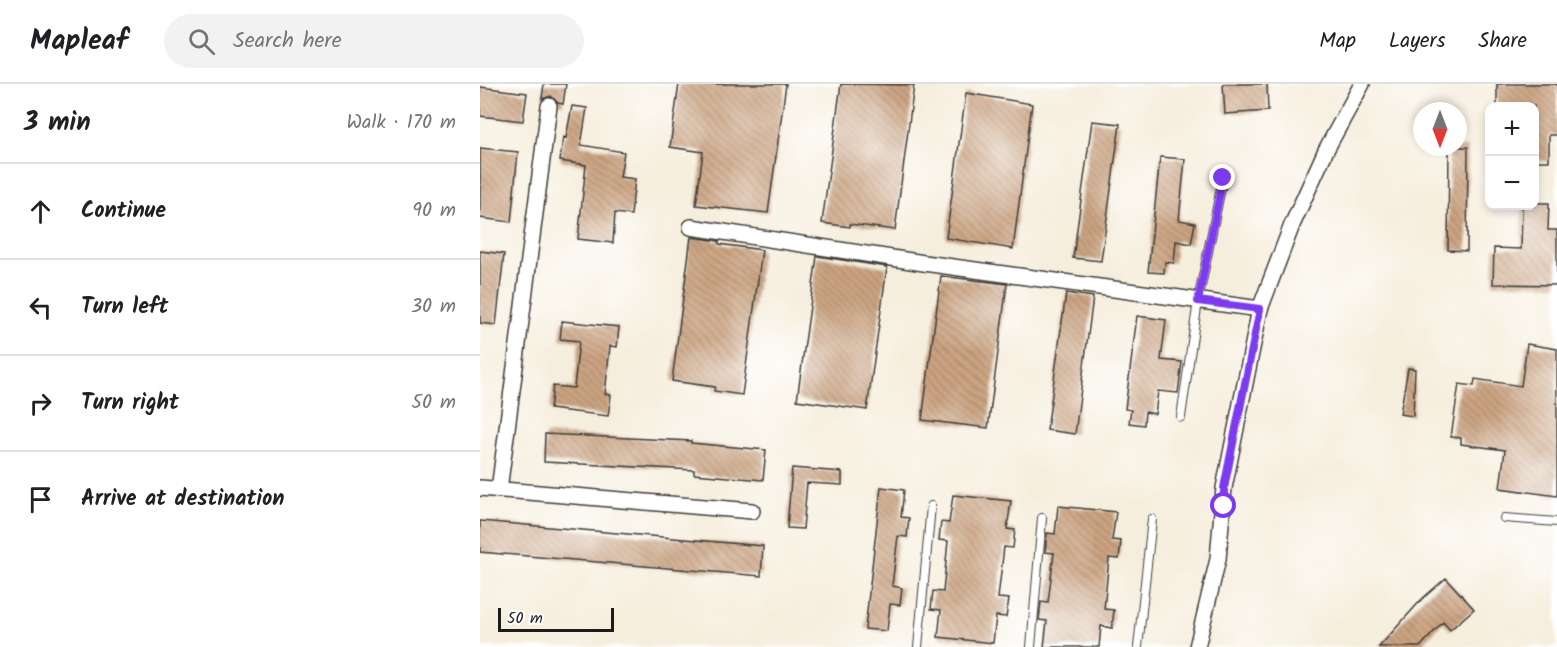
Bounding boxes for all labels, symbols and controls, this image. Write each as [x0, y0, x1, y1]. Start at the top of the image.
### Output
search box [164, 14, 584, 68]
text: Mapleaf [30, 19, 128, 64]
text: Search here [233, 24, 342, 59]
icon: search [185, 25, 218, 58]
text: Map [1319, 25, 1356, 58]
text: Layers [1389, 25, 1445, 58]
text: Share [1478, 25, 1527, 58]
text: 3 min [24, 102, 91, 144]
north arrow [1413, 102, 1467, 156]
map controls [1485, 102, 1539, 210]
button: + [1485, 102, 1539, 156]
text: Walk · 170 m [346, 107, 456, 139]
button: − [1485, 156, 1539, 210]
route end [1209, 164, 1235, 190]
text: Continue [81, 194, 166, 229]
icon: ahead [24, 195, 57, 228]
text: 90 m [412, 195, 456, 227]
text: Turn left [81, 290, 168, 325]
icon: left [24, 291, 57, 324]
text: 30 m [411, 291, 456, 323]
text: Turn right [81, 386, 179, 421]
icon: right [24, 387, 57, 420]
text: 50 m [411, 387, 456, 419]
text: Arrive at destination [81, 482, 284, 517]
icon: arrive [24, 483, 57, 516]
route start [1210, 492, 1236, 518]
scale bar [498, 605, 614, 632]
text: 50 m [507, 606, 543, 631]

